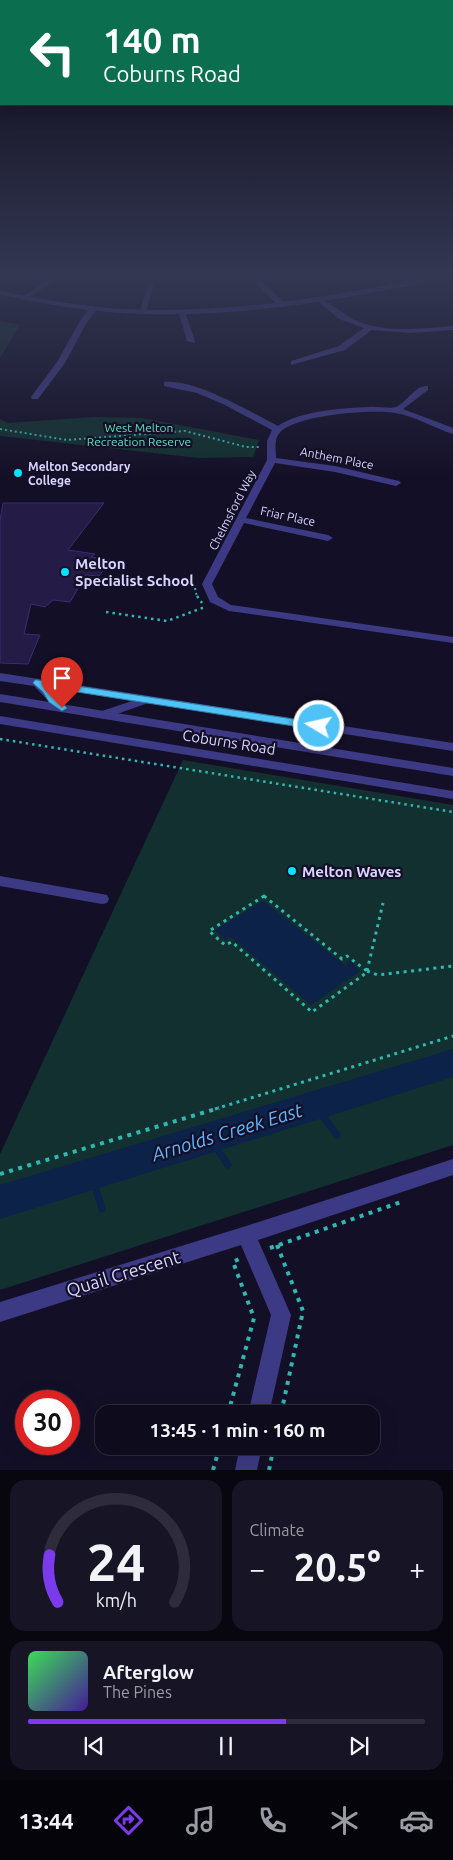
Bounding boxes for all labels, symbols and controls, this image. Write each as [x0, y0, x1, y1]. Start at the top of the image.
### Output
icon: left [20, 20, 85, 85]
text: 140 m [103, 20, 201, 60]
text: Coburns Road [103, 61, 241, 86]
park label: West Melton Recreation Reserve [87, 421, 191, 448]
street label: Anthem Place [299, 444, 375, 472]
place label: Melton Secondary College [28, 460, 131, 487]
marker: Melton Secondary College [12, 467, 24, 479]
street label: Chelmsford Way [206, 468, 258, 552]
street label: Friar Place [259, 504, 317, 528]
place label: Melton Specialist School [75, 555, 194, 589]
marker: Melton Specialist School [59, 566, 71, 578]
pin [41, 657, 83, 708]
icon: arrive [48, 664, 76, 692]
position arrow [292, 699, 344, 751]
street label: Coburns Road [181, 726, 277, 758]
place label: Melton Waves [302, 863, 401, 880]
marker: Melton Waves [286, 865, 298, 877]
water label: Arnolds Creek East [148, 1098, 306, 1166]
street label: Quail Crescent [64, 1246, 183, 1301]
speed limit sign: 30 [15, 1390, 80, 1455]
text: 13:45 · 1 min · 160 m [150, 1419, 325, 1441]
text: Climate [250, 1521, 305, 1539]
text: 24 [86, 1533, 145, 1591]
text: 20.5° [294, 1546, 381, 1588]
text: − [250, 1553, 265, 1584]
text: + [409, 1553, 425, 1584]
text: km/h [95, 1590, 136, 1610]
text: Afterglow [103, 1661, 194, 1683]
text: The Pines [103, 1683, 172, 1701]
icon: previous [80, 1732, 108, 1760]
icon: pause [212, 1732, 240, 1760]
icon: next [345, 1732, 373, 1760]
icon: directions [111, 1803, 146, 1838]
icon: music [183, 1803, 218, 1838]
icon: phone [255, 1803, 290, 1838]
icon: climate [327, 1803, 362, 1838]
icon: car [399, 1803, 434, 1838]
text: 13:44 [19, 1808, 74, 1833]

